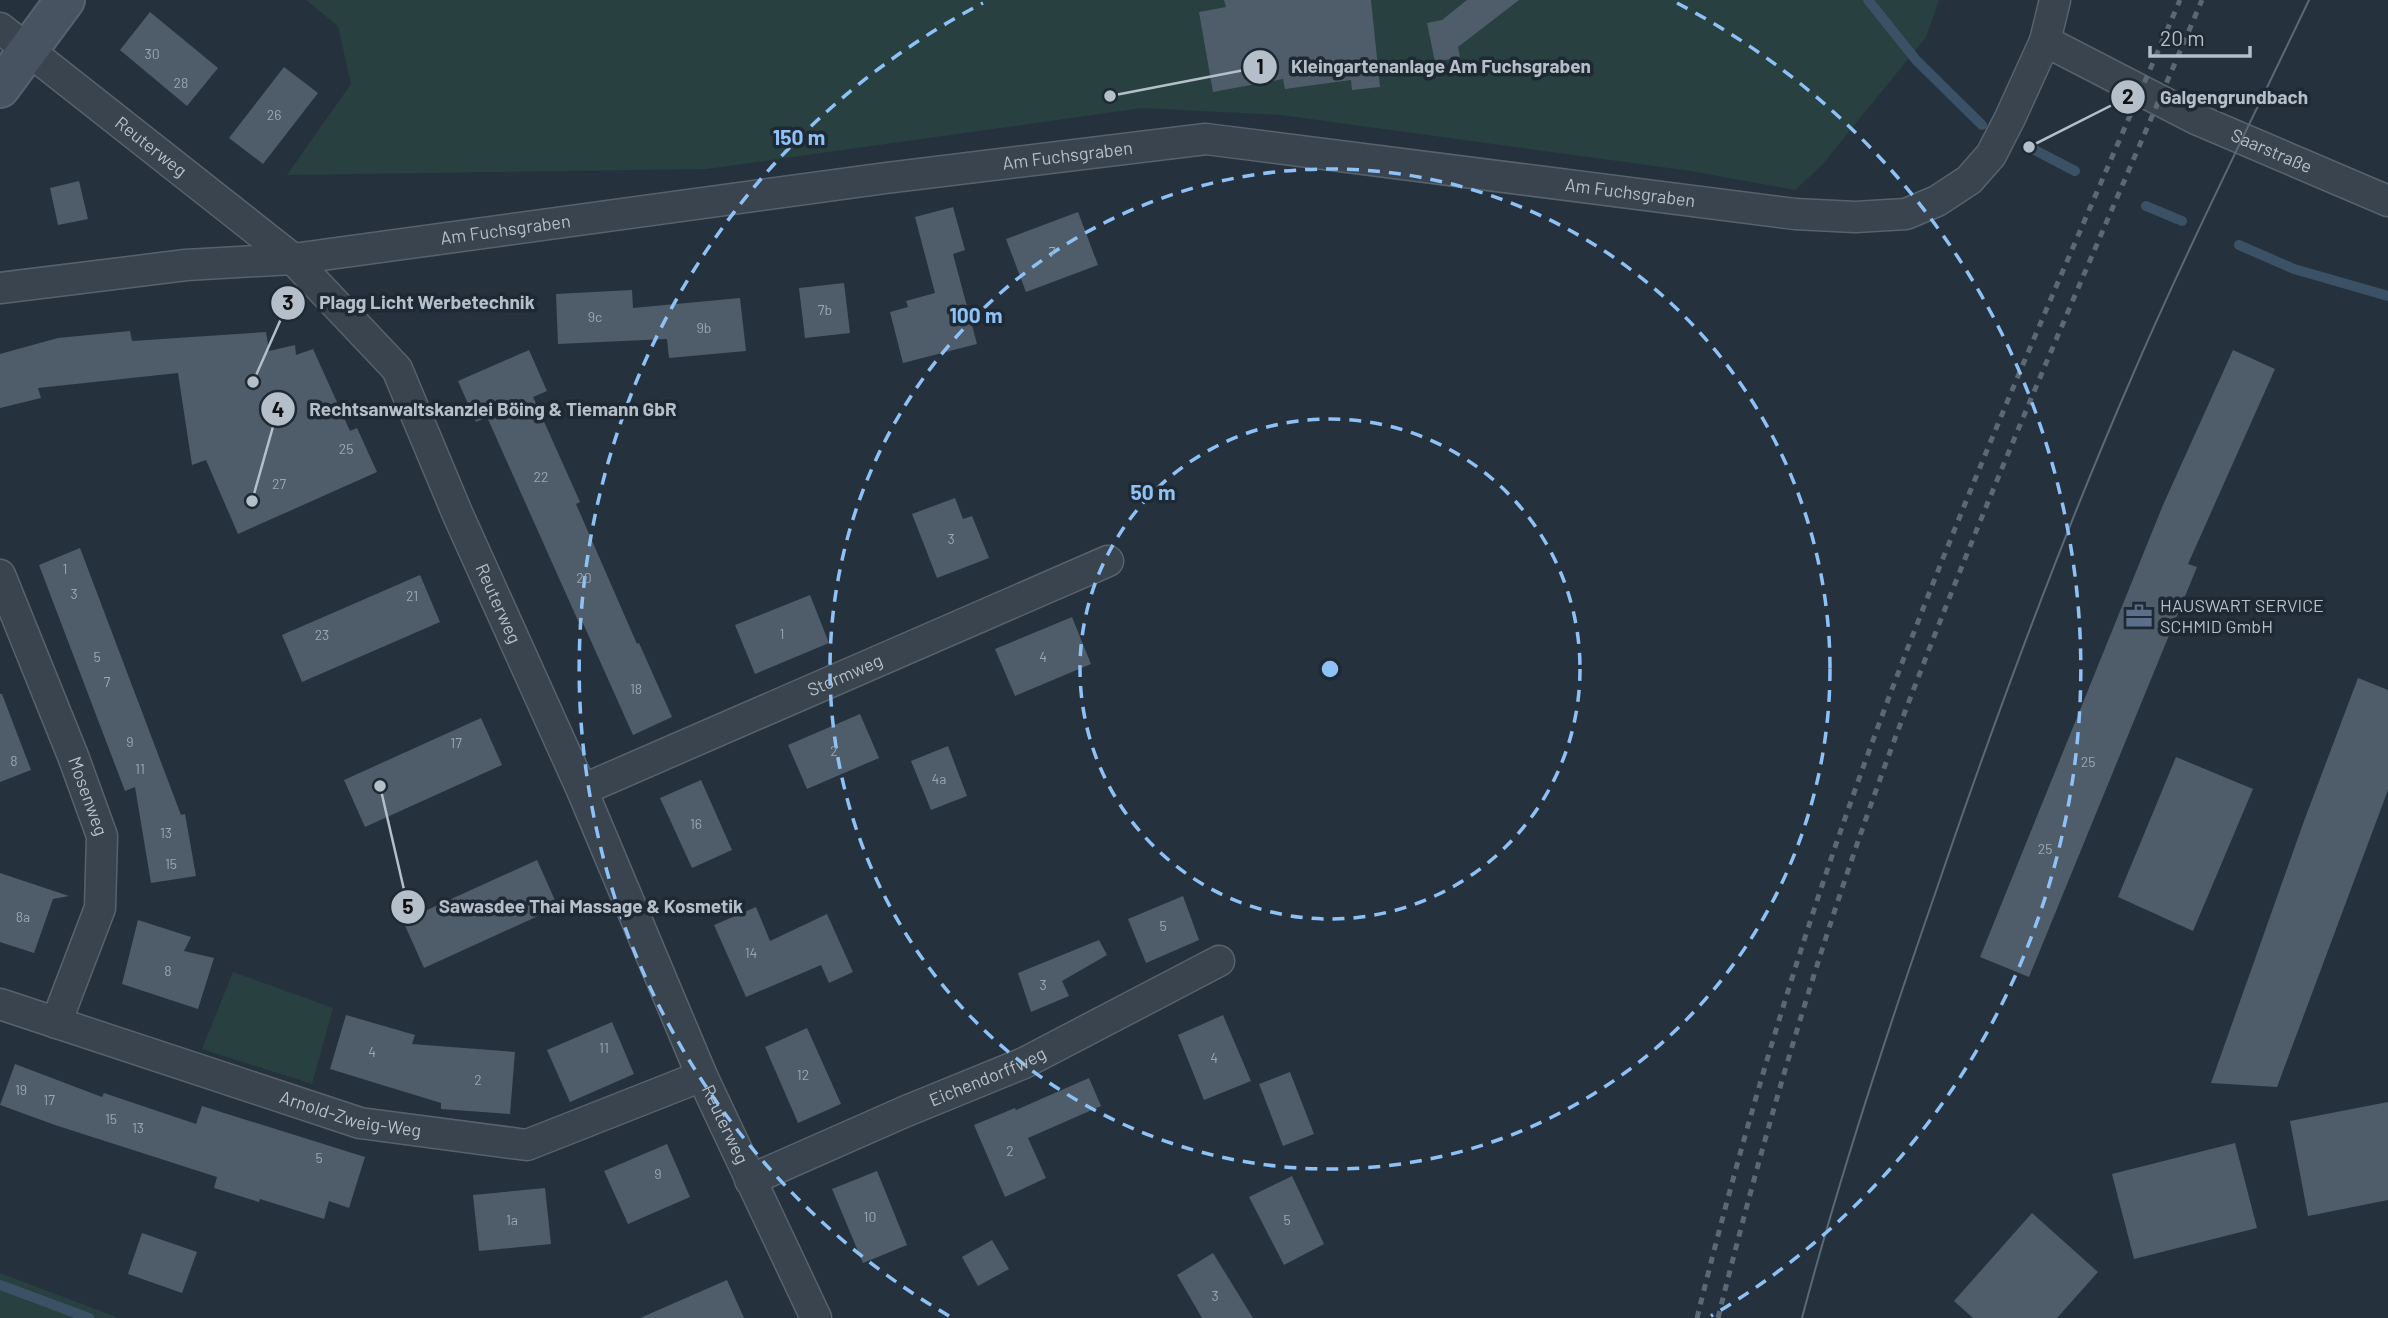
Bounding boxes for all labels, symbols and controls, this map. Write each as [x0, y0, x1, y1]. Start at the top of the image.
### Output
scale bar [2150, 14, 2250, 58]
text: 20 m [2160, 25, 2205, 50]
house number: 30 [144, 45, 160, 62]
callout: Kleingartenanlage Am Fuchsgraben [1242, 47, 1605, 87]
text: 1 [1256, 53, 1264, 78]
text: Kleingartenanlage Am Fuchsgraben [1291, 54, 1591, 77]
house number: 28 [174, 74, 188, 91]
callout: Galgengrundbach [2111, 77, 2322, 117]
text: 2 [2122, 83, 2134, 108]
text: Galgengrundbach [2160, 85, 2308, 108]
house number: 26 [267, 106, 281, 123]
street label: Reuterweg [111, 111, 192, 181]
street label: Saarstraße [2228, 123, 2316, 177]
text: 150 m [773, 124, 825, 149]
street label: Am Fuchsgraben [1001, 136, 1134, 174]
street label: Am Fuchsgraben [1564, 173, 1697, 211]
street label: Am Fuchsgraben [439, 209, 572, 249]
house number: 7 [1049, 243, 1056, 260]
callout: Plagg Licht Werbetechnik [270, 283, 549, 323]
text: 3 [282, 289, 294, 314]
text: Plagg Licht Werbetechnik [319, 290, 535, 313]
house number: 7b [818, 301, 832, 318]
text: 100 m [949, 302, 1003, 327]
house number: 9c [588, 308, 602, 325]
house number: 9b [697, 319, 711, 336]
callout: Rechtsanwaltskanzlei Böing & Tiemann GbR [261, 389, 691, 429]
text: 4 [272, 396, 284, 421]
text: Rechtsanwaltskanzlei Böing & Tiemann GbR [309, 397, 677, 420]
house number: 25 [339, 440, 353, 457]
house number: 22 [533, 468, 549, 485]
house number: 27 [272, 475, 286, 492]
text: 50 m [1130, 479, 1176, 504]
house number: 3 [947, 530, 955, 547]
house number: 1 [63, 560, 67, 577]
street label: Reuterweg [471, 560, 526, 647]
house number: 20 [576, 569, 592, 586]
house number: 3 [70, 585, 78, 602]
house number: 21 [406, 587, 418, 604]
place label: HAUSWART SERVICE SCHMID GmbH [2160, 594, 2324, 637]
office icon: HAUSWART SERVICE SCHMID GmbH [2124, 601, 2154, 631]
house number: 1 [780, 625, 784, 642]
house number: 23 [315, 626, 329, 643]
house number: 5 [93, 648, 101, 665]
street label: Stormweg [804, 648, 886, 701]
house number: 4 [1039, 648, 1047, 665]
centre of rings [1318, 657, 1342, 681]
house number: 7 [104, 673, 111, 690]
house number: 18 [630, 680, 642, 697]
house number: 9 [126, 733, 134, 750]
house number: 17 [450, 734, 462, 751]
house number: 2 [830, 742, 838, 759]
house number: 8 [10, 752, 18, 769]
street label: Mosenweg [64, 753, 113, 838]
house number: 25 [2081, 753, 2095, 770]
house number: 11 [135, 760, 145, 777]
house number: 4a [932, 770, 946, 787]
house number: 16 [690, 815, 702, 832]
house number: 13 [160, 824, 172, 841]
house number: 25 [2038, 840, 2052, 857]
house number: 15 [165, 855, 177, 872]
callout: Sawasdee Thai Massage & Kosmetik [390, 887, 758, 927]
text: 5 [402, 893, 414, 918]
text: Sawasdee Thai Massage & Kosmetik [439, 894, 743, 917]
house number: 8a [16, 908, 30, 925]
house number: 5 [1159, 917, 1167, 934]
house number: 14 [745, 944, 757, 961]
house number: 8 [164, 962, 172, 979]
house number: 3 [1039, 976, 1047, 993]
house number: 11 [599, 1039, 609, 1056]
street label: Eichendorffweg [926, 1041, 1049, 1111]
house number: 4 [368, 1043, 376, 1060]
house number: 4 [1210, 1049, 1218, 1066]
house number: 12 [797, 1066, 809, 1083]
house number: 2 [474, 1071, 482, 1088]
house number: 19 [15, 1081, 27, 1098]
street label: Reuterweg [698, 1081, 754, 1167]
street label: Arnold-Zweig-Weg [277, 1085, 423, 1141]
house number: 17 [43, 1091, 55, 1108]
house number: 15 [105, 1110, 117, 1127]
house number: 13 [132, 1119, 144, 1136]
house number: 2 [1006, 1142, 1014, 1159]
house number: 5 [315, 1149, 323, 1166]
house number: 9 [654, 1165, 662, 1182]
house number: 10 [864, 1208, 876, 1225]
house number: 1a [506, 1211, 518, 1228]
house number: 5 [1283, 1211, 1291, 1228]
house number: 3 [1211, 1287, 1219, 1304]

